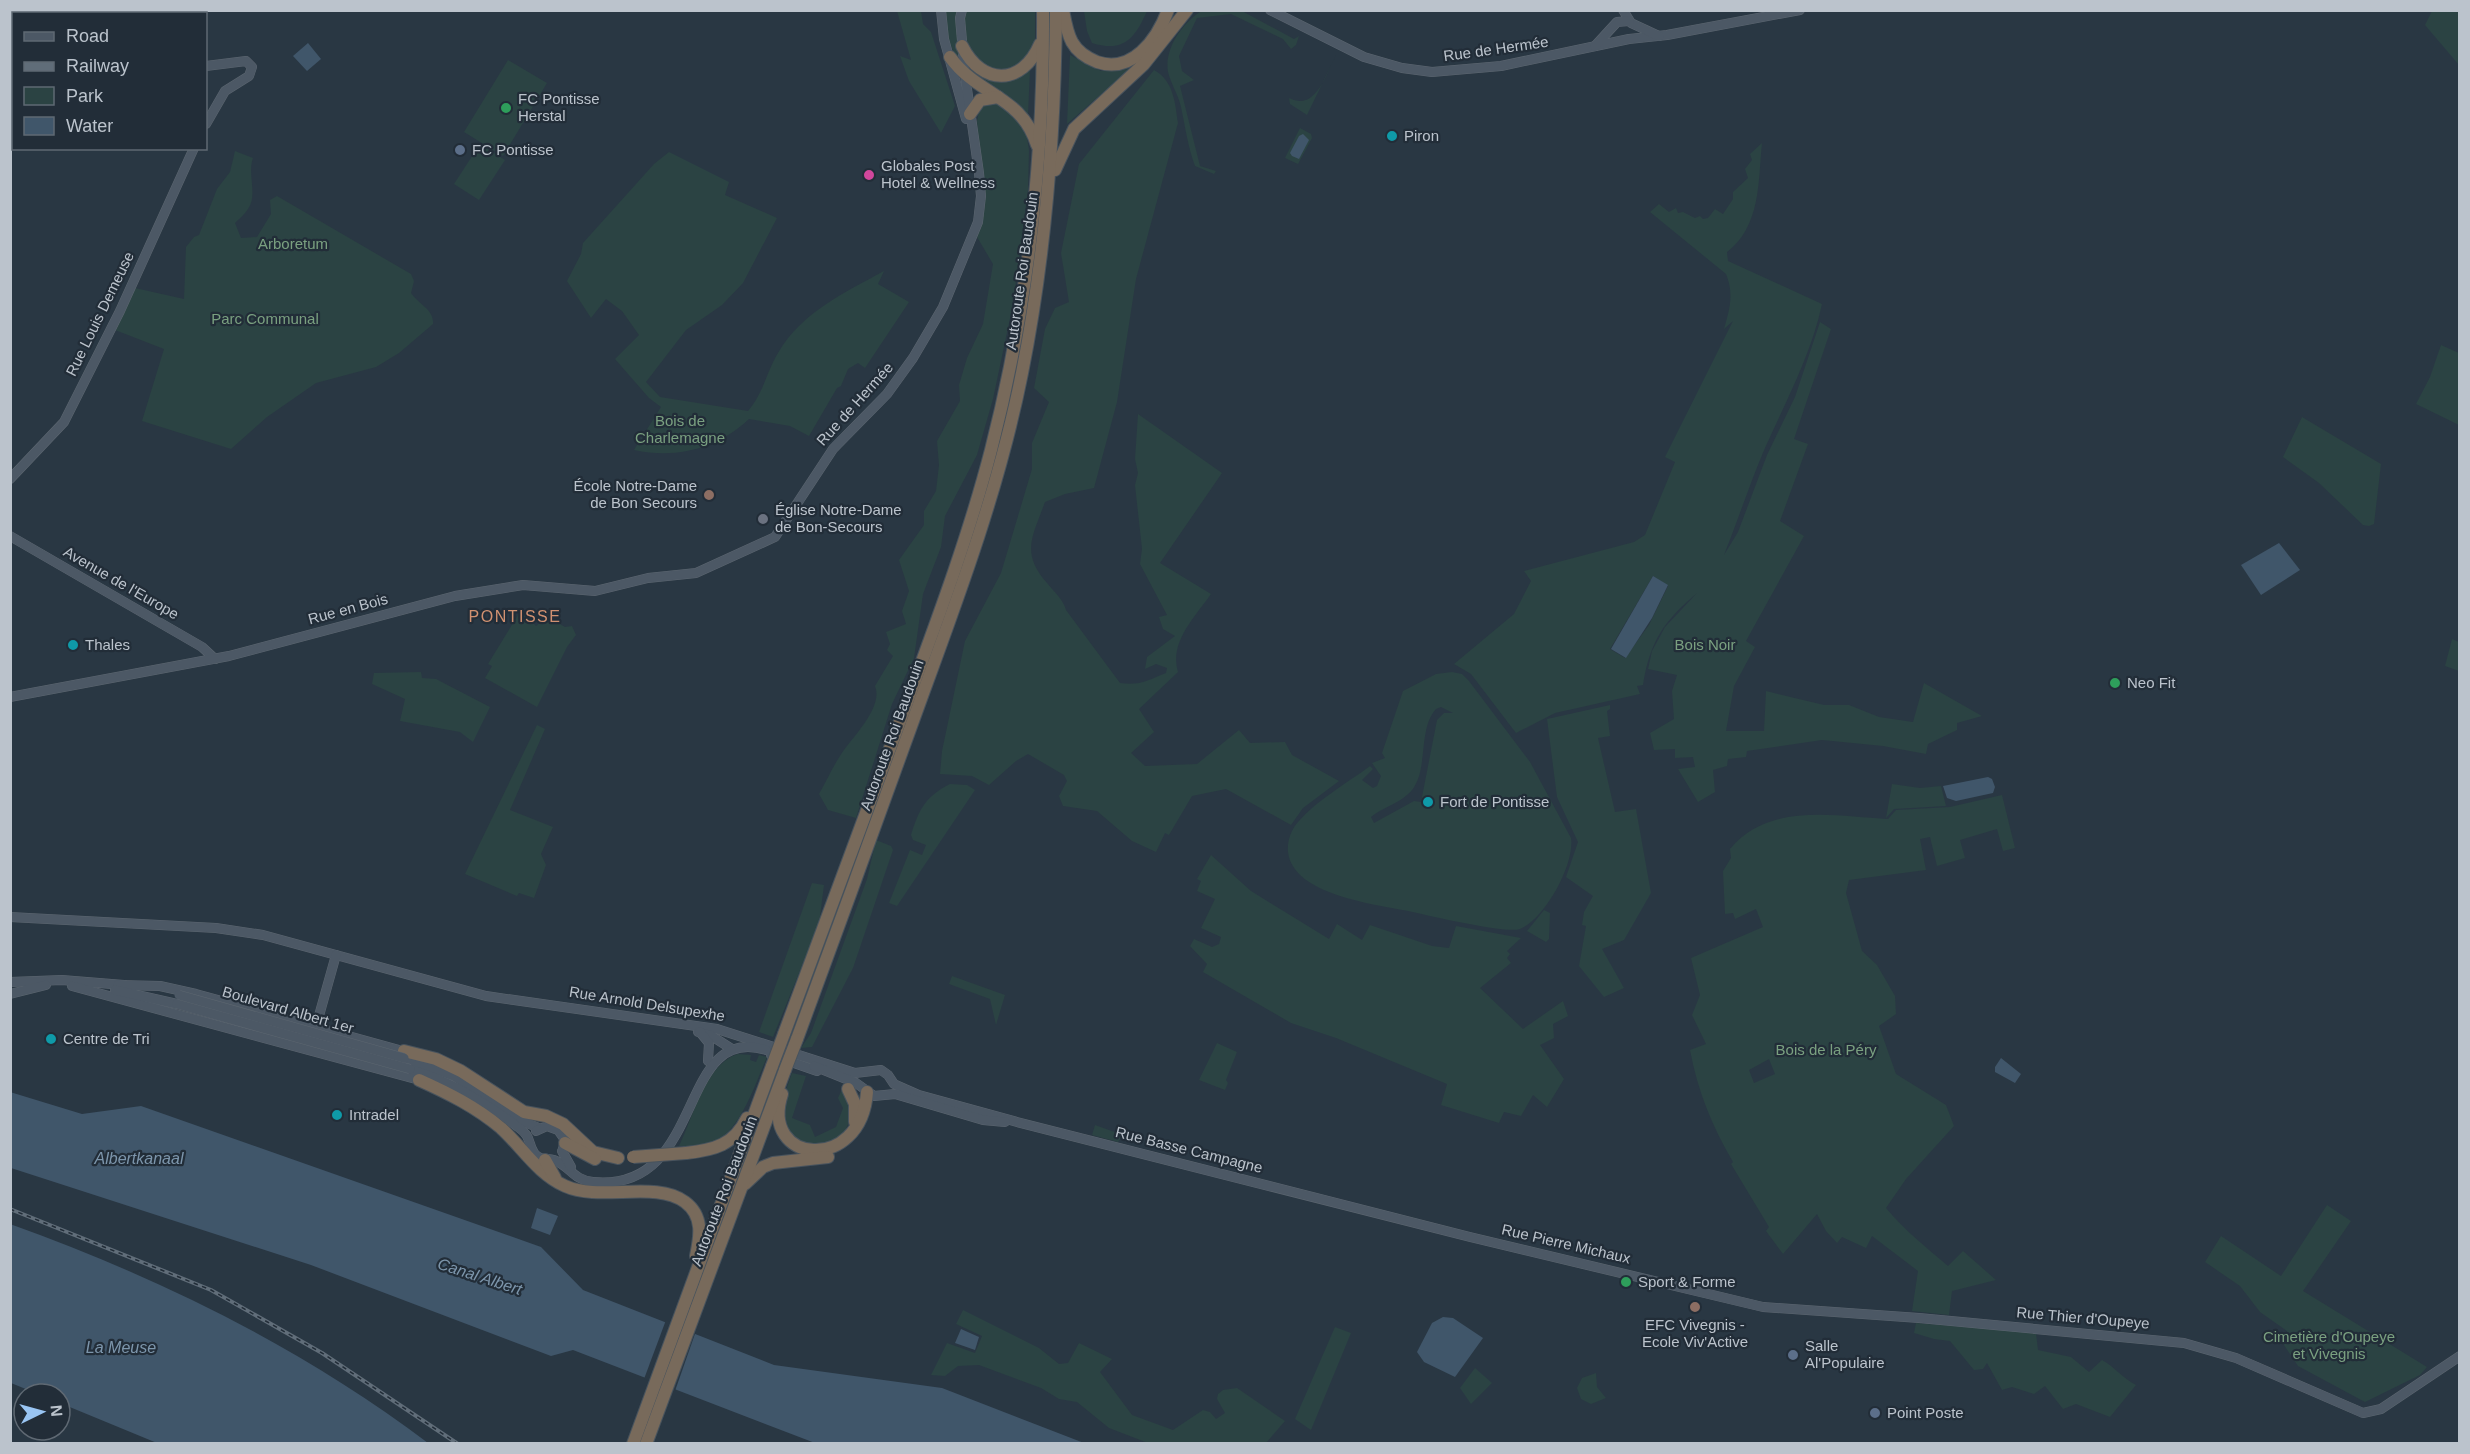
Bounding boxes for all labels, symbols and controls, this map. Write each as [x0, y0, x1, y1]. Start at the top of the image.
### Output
legend [12, 12, 207, 150]
text: Road [66, 26, 109, 46]
street label: Rue de Hermée [1442, 33, 1550, 64]
text: Railway [66, 56, 129, 76]
text: Park [66, 86, 104, 106]
place label: FC Pontisse Herstal [518, 90, 600, 124]
marker: FC Pontisse Herstal [499, 101, 513, 115]
text: Water [66, 116, 113, 136]
place label: Piron [1404, 127, 1439, 144]
marker: Piron [1385, 129, 1399, 143]
place label: FC Pontisse [472, 141, 554, 158]
marker: FC Pontisse [453, 143, 467, 157]
place label: Globales Post Hotel & Wellness [881, 157, 995, 191]
marker: Globales Post Hotel & Wellness [862, 168, 876, 182]
street label: Autoroute Roi Baudouin [1002, 191, 1041, 351]
park label: Arboretum [258, 235, 328, 252]
street label: Rue Louis Demeuse [62, 249, 137, 379]
park label: Parc Communal [211, 310, 319, 327]
street label: Rue de Hermée [813, 359, 896, 449]
park label: Bois de Charlemagne [635, 412, 725, 446]
place label: École Notre-Dame de Bon Secours [574, 477, 697, 511]
marker: École Notre-Dame de Bon Secours [702, 488, 716, 502]
place label: Église Notre-Dame de Bon-Secours [775, 501, 902, 535]
marker: Église Notre-Dame de Bon-Secours [756, 512, 770, 526]
street label: Avenue de l'Europe [61, 543, 182, 622]
street label: Rue en Bois [306, 590, 390, 627]
district label: PONTISSE [469, 608, 561, 625]
place label: Thales [85, 636, 130, 653]
park label: Bois Noir [1675, 636, 1735, 653]
marker: Thales [66, 638, 80, 652]
street label: Autoroute Roi Baudouin [856, 657, 927, 813]
place label: Neo Fit [2127, 674, 2176, 691]
marker: Neo Fit [2108, 676, 2122, 690]
place label: Fort de Pontisse [1440, 793, 1549, 810]
marker: Fort de Pontisse [1421, 795, 1435, 809]
street label: Boulevard Albert 1er [220, 983, 356, 1036]
street label: Rue Arnold Delsupexhe [568, 983, 726, 1024]
place label: Centre de Tri [63, 1030, 150, 1047]
marker: Centre de Tri [44, 1032, 58, 1046]
park label: Bois de la Péry [1776, 1041, 1877, 1058]
place label: Intradel [349, 1106, 399, 1123]
marker: Intradel [330, 1108, 344, 1122]
street label: Autoroute Roi Baudouin [687, 1113, 760, 1268]
street label: Rue Basse Campagne [1114, 1123, 1264, 1176]
water label: Albertkanaal [94, 1150, 184, 1167]
street label: Rue Pierre Michaux [1500, 1220, 1633, 1267]
water label: Canal Albert [436, 1255, 525, 1298]
place label: Sport & Forme [1638, 1273, 1736, 1290]
marker: Sport & Forme [1619, 1275, 1633, 1289]
marker: EFC Vivegnis - Ecole Viv'Active [1688, 1300, 1702, 1314]
street label: Rue Thier d'Oupeye [2016, 1303, 2150, 1332]
place label: EFC Vivegnis - Ecole Viv'Active [1642, 1316, 1748, 1350]
park label: Cimetière d'Oupeye et Vivegnis [2263, 1328, 2395, 1362]
place label: Salle Al'Populaire [1805, 1337, 1885, 1371]
water label: La Meuse [86, 1339, 156, 1356]
marker: Salle Al'Populaire [1786, 1348, 1800, 1362]
north arrow [12, 1382, 72, 1442]
text: N [47, 1404, 65, 1417]
place label: Point Poste [1887, 1404, 1964, 1421]
marker: Point Poste [1868, 1406, 1882, 1420]

